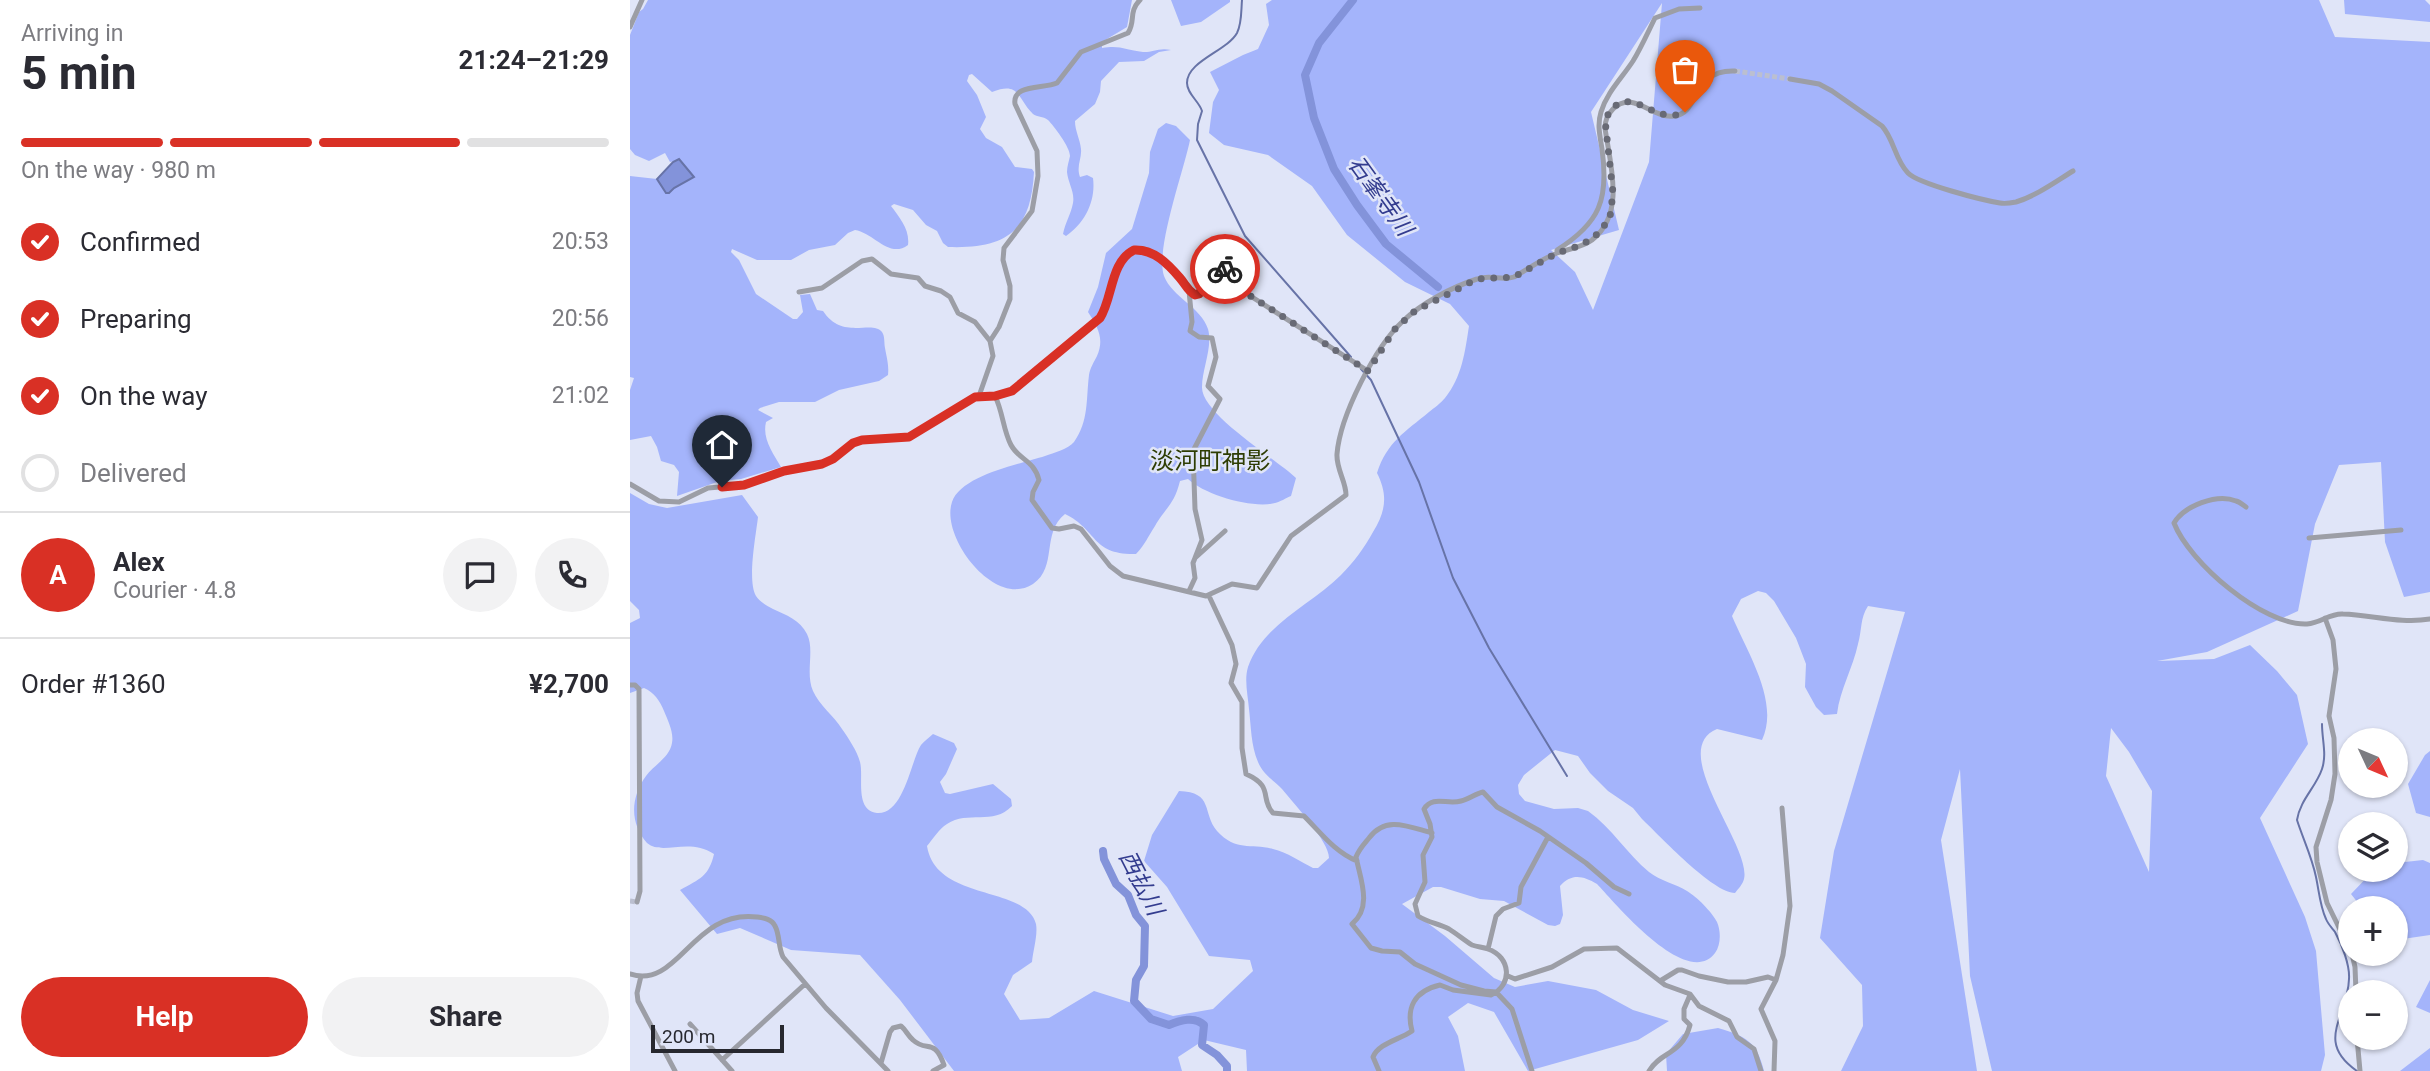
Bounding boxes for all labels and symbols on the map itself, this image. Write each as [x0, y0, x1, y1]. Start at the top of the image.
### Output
pin [1655, 40, 1715, 112]
water label: 石峯寺川 [1342, 151, 1420, 244]
courier [1190, 234, 1260, 304]
pin [692, 415, 752, 487]
district label: 淡河町神影 [1150, 447, 1270, 475]
north arrow [2338, 728, 2408, 798]
water label: 西払川 [1113, 846, 1170, 923]
scale bar [651, 1022, 784, 1054]

